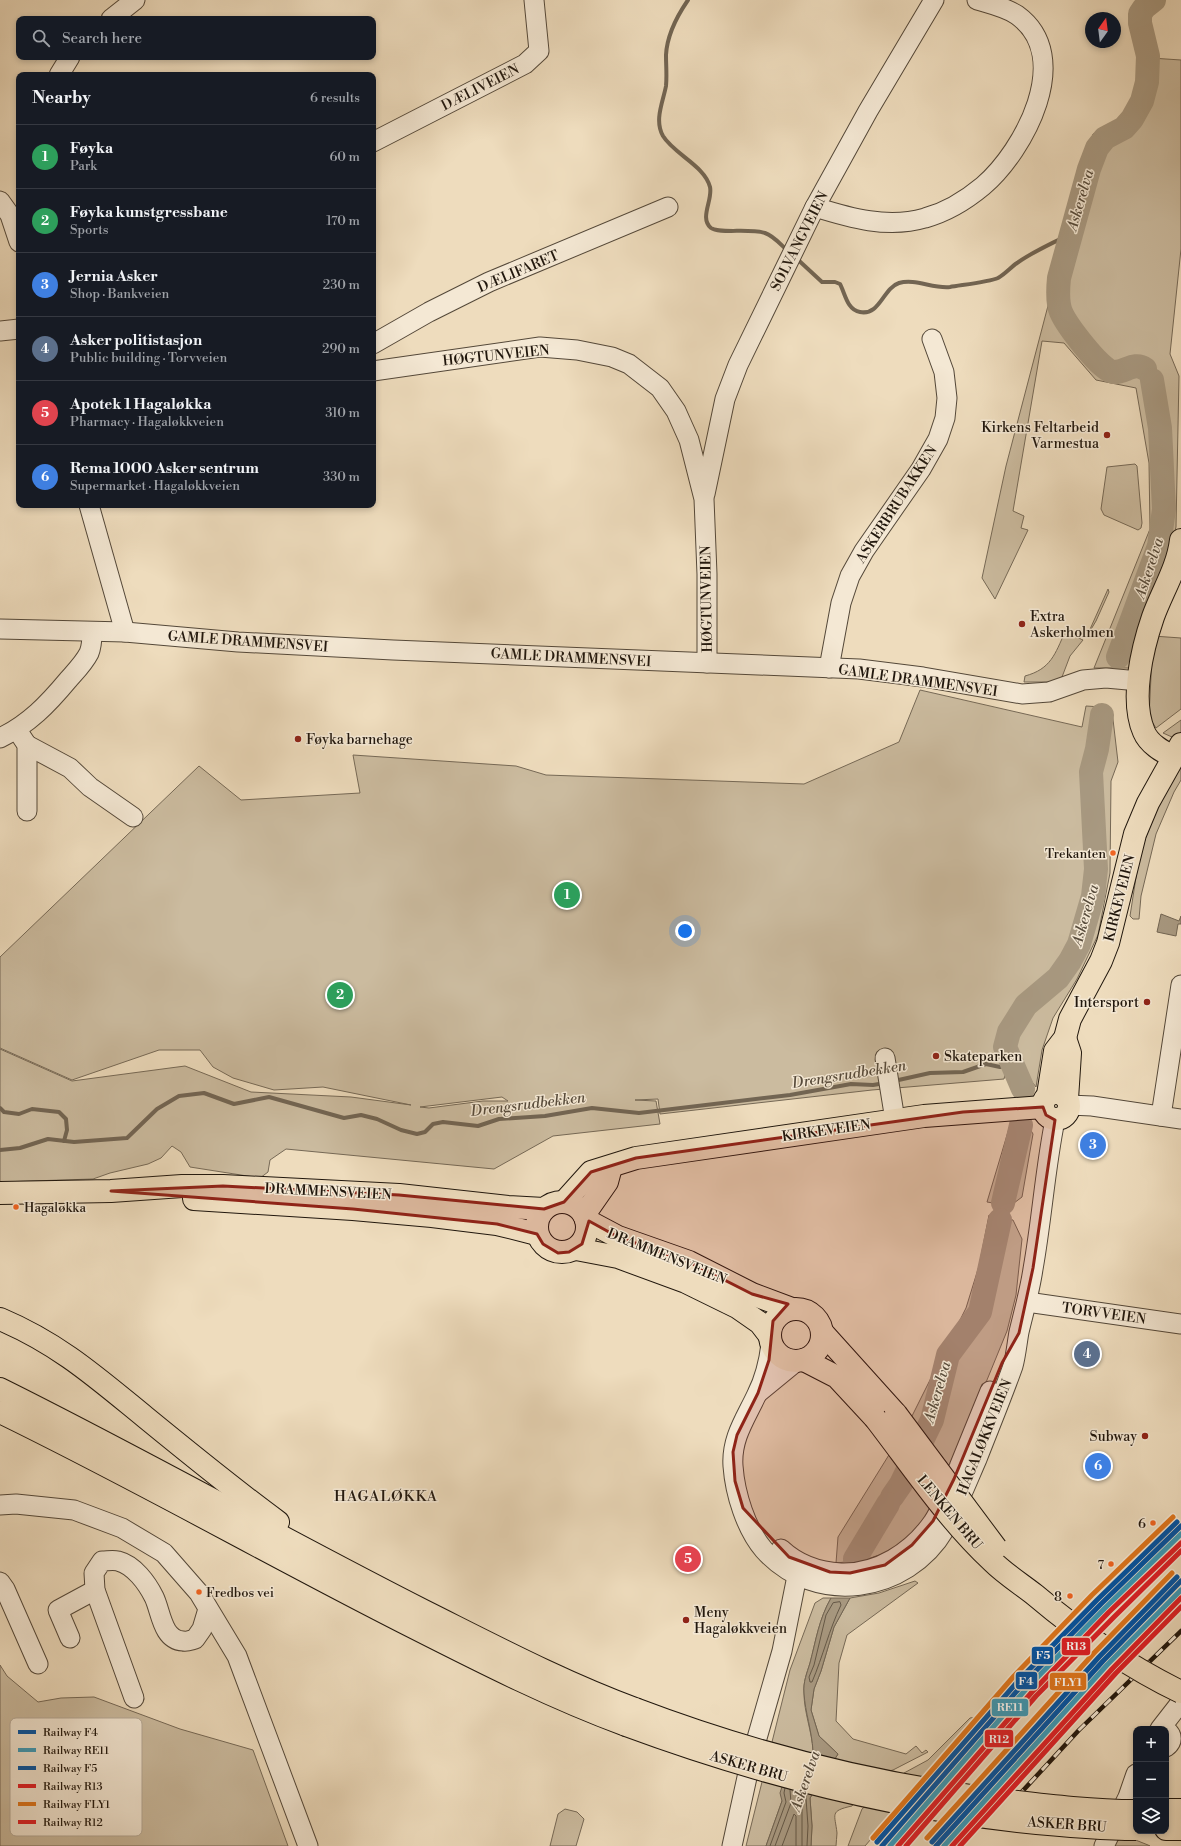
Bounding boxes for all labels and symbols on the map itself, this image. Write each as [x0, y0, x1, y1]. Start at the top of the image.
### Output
north arrow [1085, 12, 1121, 48]
street label: DÆLIVEIEN [438, 60, 523, 115]
water label: Askerelva [1062, 167, 1098, 235]
street label: SOLVANGVEIEN [767, 188, 833, 294]
street label: DÆLIFARET [475, 247, 562, 297]
street label: HØGTUNVEIEN [442, 341, 551, 371]
place label: Kirkens Feltarbeid Varmestua [981, 419, 1100, 453]
marker: Kirkens Feltarbeid Varmestua [1102, 430, 1112, 440]
street label: ASKERBRUBAKKEN [852, 442, 942, 567]
water label: Askerelva [1130, 535, 1168, 603]
street label: HØGTUNVEIEN [697, 545, 717, 653]
place label: Extra Askerholmen [1029, 608, 1115, 642]
marker: Extra Askerholmen [1017, 619, 1027, 629]
street label: GAMLE DRAMMENSVEI [167, 627, 329, 657]
street label: GAMLE DRAMMENSVEI [490, 645, 652, 671]
street label: GAMLE DRAMMENSVEI [837, 661, 999, 701]
place label: Føyka barnehage [306, 731, 413, 749]
marker: Føyka barnehage [293, 734, 303, 744]
place label: Trekanten [1045, 846, 1106, 862]
marker: Trekanten [1108, 848, 1118, 858]
street label: KIRKEVEIEN [1100, 852, 1140, 944]
pin: 1 [554, 880, 580, 910]
water label: Askerelva [1067, 882, 1103, 950]
your location [675, 921, 695, 941]
pin: 2 [327, 980, 353, 1010]
place label: Intersport [1074, 994, 1139, 1012]
marker: Intersport [1142, 997, 1152, 1007]
place label: Skateparken [944, 1048, 1023, 1066]
marker: Skateparken [931, 1051, 941, 1061]
water label: Drengsrudbekken [790, 1056, 908, 1093]
water label: Drengsrudbekken [469, 1088, 587, 1121]
street label: KIRKEVEIEN [781, 1116, 872, 1146]
pin: 3 [1080, 1130, 1106, 1160]
street label: DRAMMENSVEIEN [264, 1180, 393, 1204]
place label: Hagaløkka [24, 1200, 86, 1216]
marker: Hagaløkka [11, 1202, 21, 1212]
street label: DRAMMENSVEIEN [604, 1225, 730, 1289]
street label: TORVVEIEN [1061, 1299, 1148, 1329]
pin: 4 [1074, 1339, 1100, 1369]
water label: Askerelva [919, 1359, 955, 1427]
street label: HAGALØKKVEIEN [953, 1376, 1017, 1498]
place label: Subway [1090, 1428, 1137, 1446]
marker: Subway [1140, 1431, 1150, 1441]
pin: 6 [1085, 1451, 1111, 1481]
street label: LENKEN BRU [913, 1472, 986, 1554]
district label: HAGALØKKA [334, 1487, 438, 1506]
place label: 6 [1138, 1516, 1146, 1532]
marker: 6 [1148, 1518, 1158, 1528]
pin: 5 [675, 1544, 701, 1574]
place label: 7 [1097, 1557, 1104, 1573]
marker: 7 [1106, 1559, 1116, 1569]
place label: Fredbos vei [206, 1585, 274, 1601]
marker: Fredbos vei [194, 1587, 204, 1597]
place label: 8 [1054, 1589, 1062, 1605]
marker: 8 [1065, 1591, 1075, 1601]
place label: Meny Hagaløkkveien [694, 1604, 788, 1638]
marker: Meny Hagaløkkveien [681, 1615, 691, 1625]
line badge: R13 [1061, 1637, 1091, 1656]
text: R13 [1066, 1640, 1086, 1654]
line badge: F5 [1031, 1646, 1054, 1665]
text: F5 [1036, 1649, 1050, 1663]
line badge: F4 [1015, 1671, 1038, 1690]
line badge: FLY1 [1049, 1672, 1087, 1691]
text: F4 [1018, 1675, 1034, 1689]
text: FLY1 [1054, 1676, 1083, 1690]
line badge: RE11 [991, 1698, 1029, 1717]
text: RE11 [997, 1701, 1024, 1715]
legend [10, 1718, 142, 1836]
text: Railway F4 [43, 1726, 98, 1740]
line badge: R12 [984, 1729, 1014, 1748]
text: R12 [989, 1733, 1009, 1747]
text: Railway RE11 [43, 1744, 109, 1758]
street label: ASKER BRU [707, 1747, 790, 1787]
water label: Askerelva [786, 1748, 825, 1816]
text: Railway F5 [43, 1762, 97, 1776]
text: Railway R13 [43, 1780, 102, 1794]
text: Railway FLY1 [43, 1798, 110, 1812]
street label: ASKER BRU [1026, 1813, 1108, 1837]
text: Railway R12 [43, 1816, 103, 1830]

